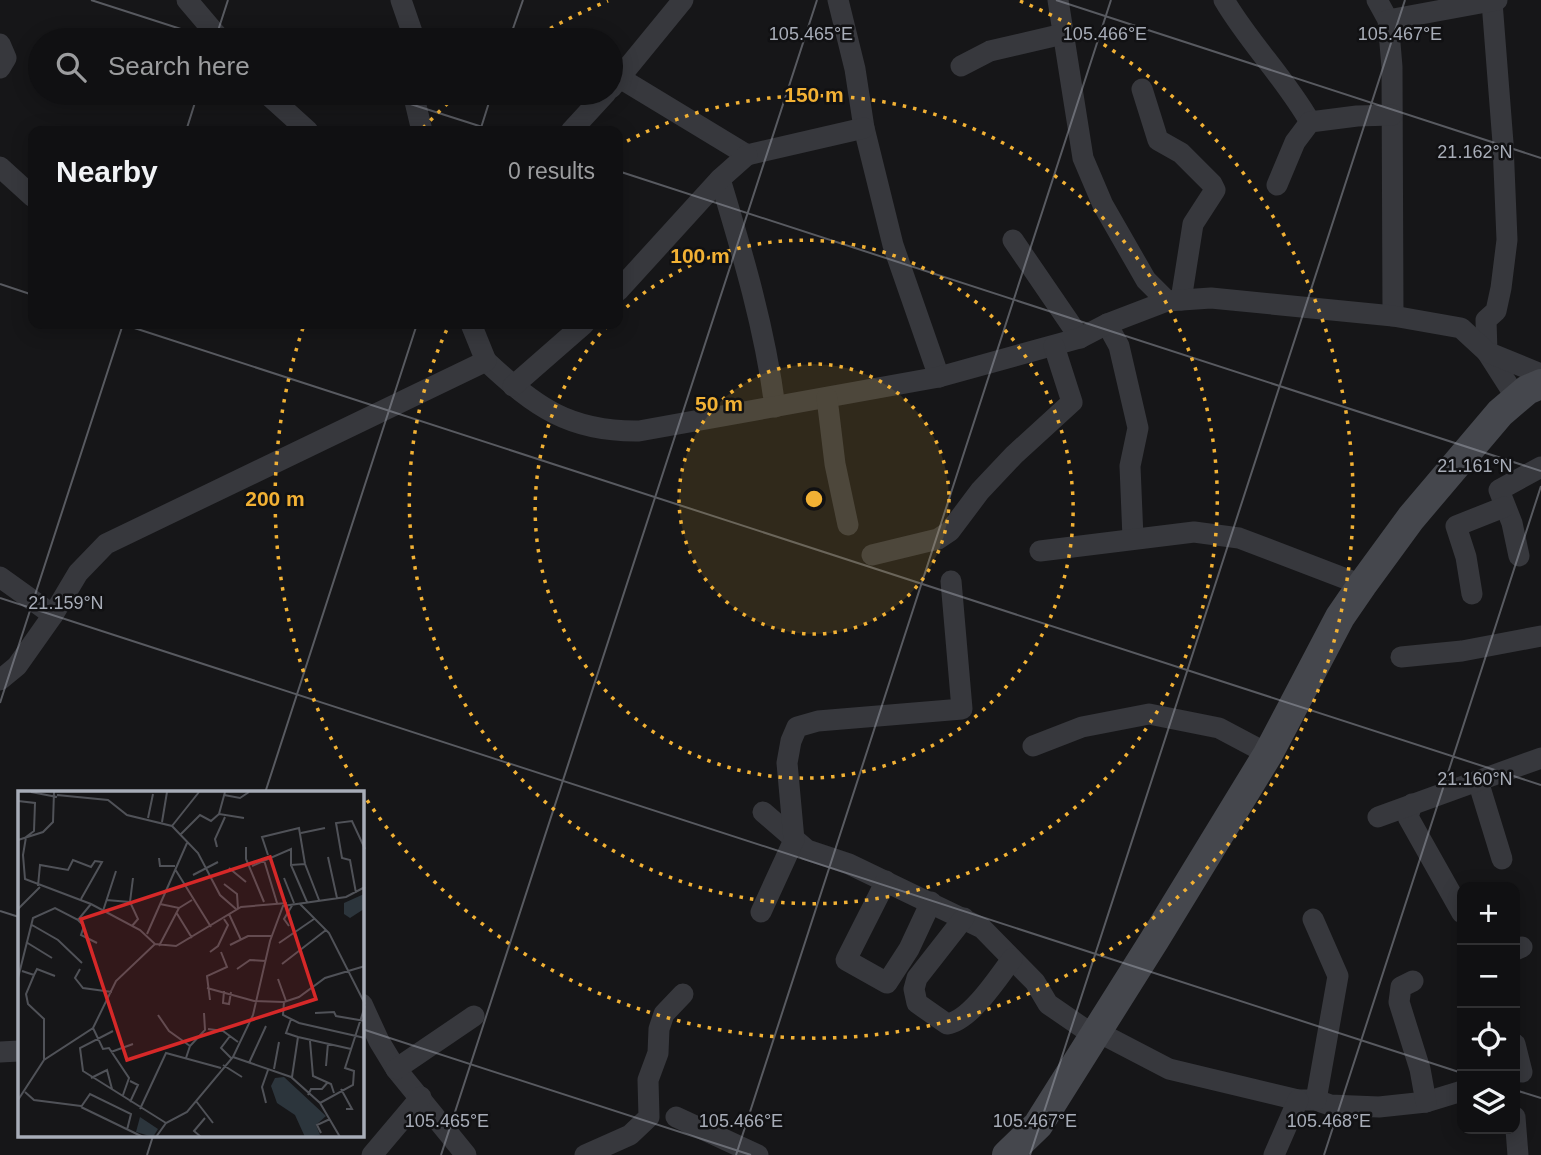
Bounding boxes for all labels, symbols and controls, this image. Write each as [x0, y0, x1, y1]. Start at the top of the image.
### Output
text: 105.465°E [769, 24, 853, 44]
text: 105.466°E [1063, 24, 1147, 44]
text: 105.467°E [1358, 24, 1442, 44]
search box [28, 28, 623, 105]
icon: search [52, 48, 90, 86]
text: Search here [108, 51, 250, 81]
text: 150 m [784, 83, 844, 106]
text: 21.162°N [1437, 142, 1513, 162]
text: Nearby [56, 155, 158, 188]
text: 0 results [508, 158, 595, 184]
text: 100 m [670, 244, 730, 267]
text: 50 m [695, 392, 743, 415]
text: 21.161°N [1437, 456, 1513, 476]
text: 200 m [245, 487, 305, 510]
centre of rings [802, 487, 826, 511]
text: 21.159°N [28, 593, 104, 613]
text: 21.160°N [1437, 769, 1513, 789]
inset map [18, 791, 364, 1138]
map controls [1457, 882, 1520, 1134]
button: + [1457, 882, 1520, 945]
button: − [1457, 945, 1520, 1008]
button: locate [1457, 1008, 1520, 1071]
button: layers [1457, 1071, 1520, 1134]
text: 105.465°E [405, 1111, 489, 1131]
text: 105.466°E [699, 1111, 783, 1131]
text: 105.467°E [993, 1111, 1077, 1131]
text: 105.468°E [1287, 1111, 1371, 1131]

